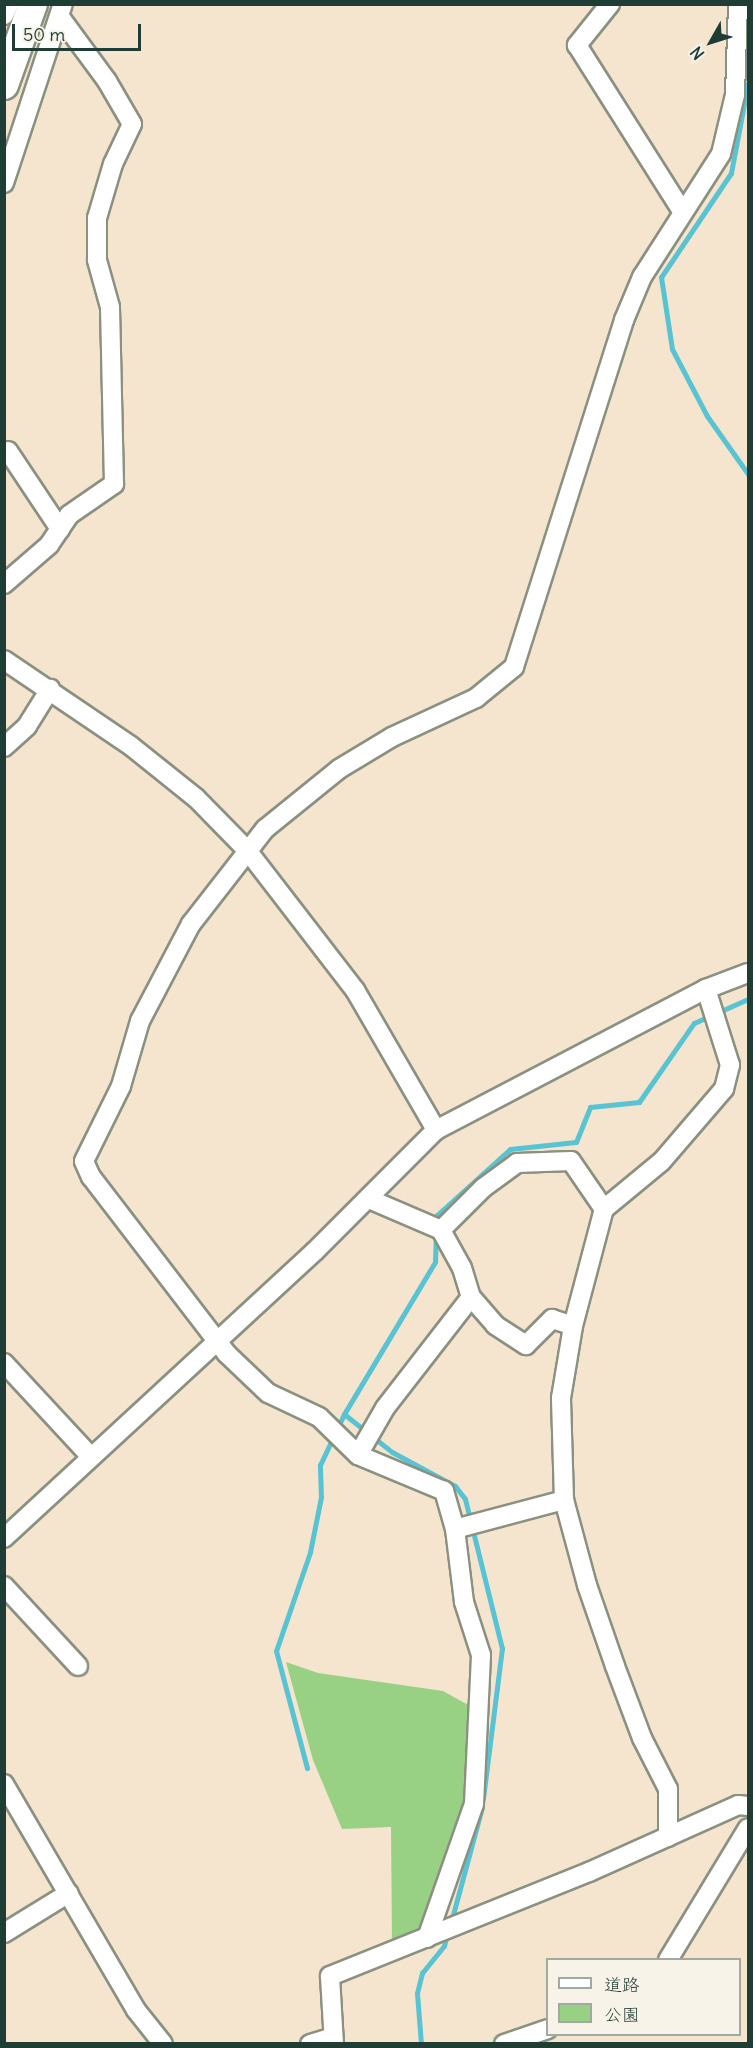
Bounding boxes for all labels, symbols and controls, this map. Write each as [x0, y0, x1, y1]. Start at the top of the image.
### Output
scale bar [15, 12, 144, 50]
north arrow [681, 12, 741, 72]
text: 50 m [23, 23, 65, 46]
text: N [686, 43, 708, 64]
legend [546, 1958, 741, 2036]
text: 道路 [604, 1973, 640, 1996]
text: 公園 [604, 2003, 640, 2026]

